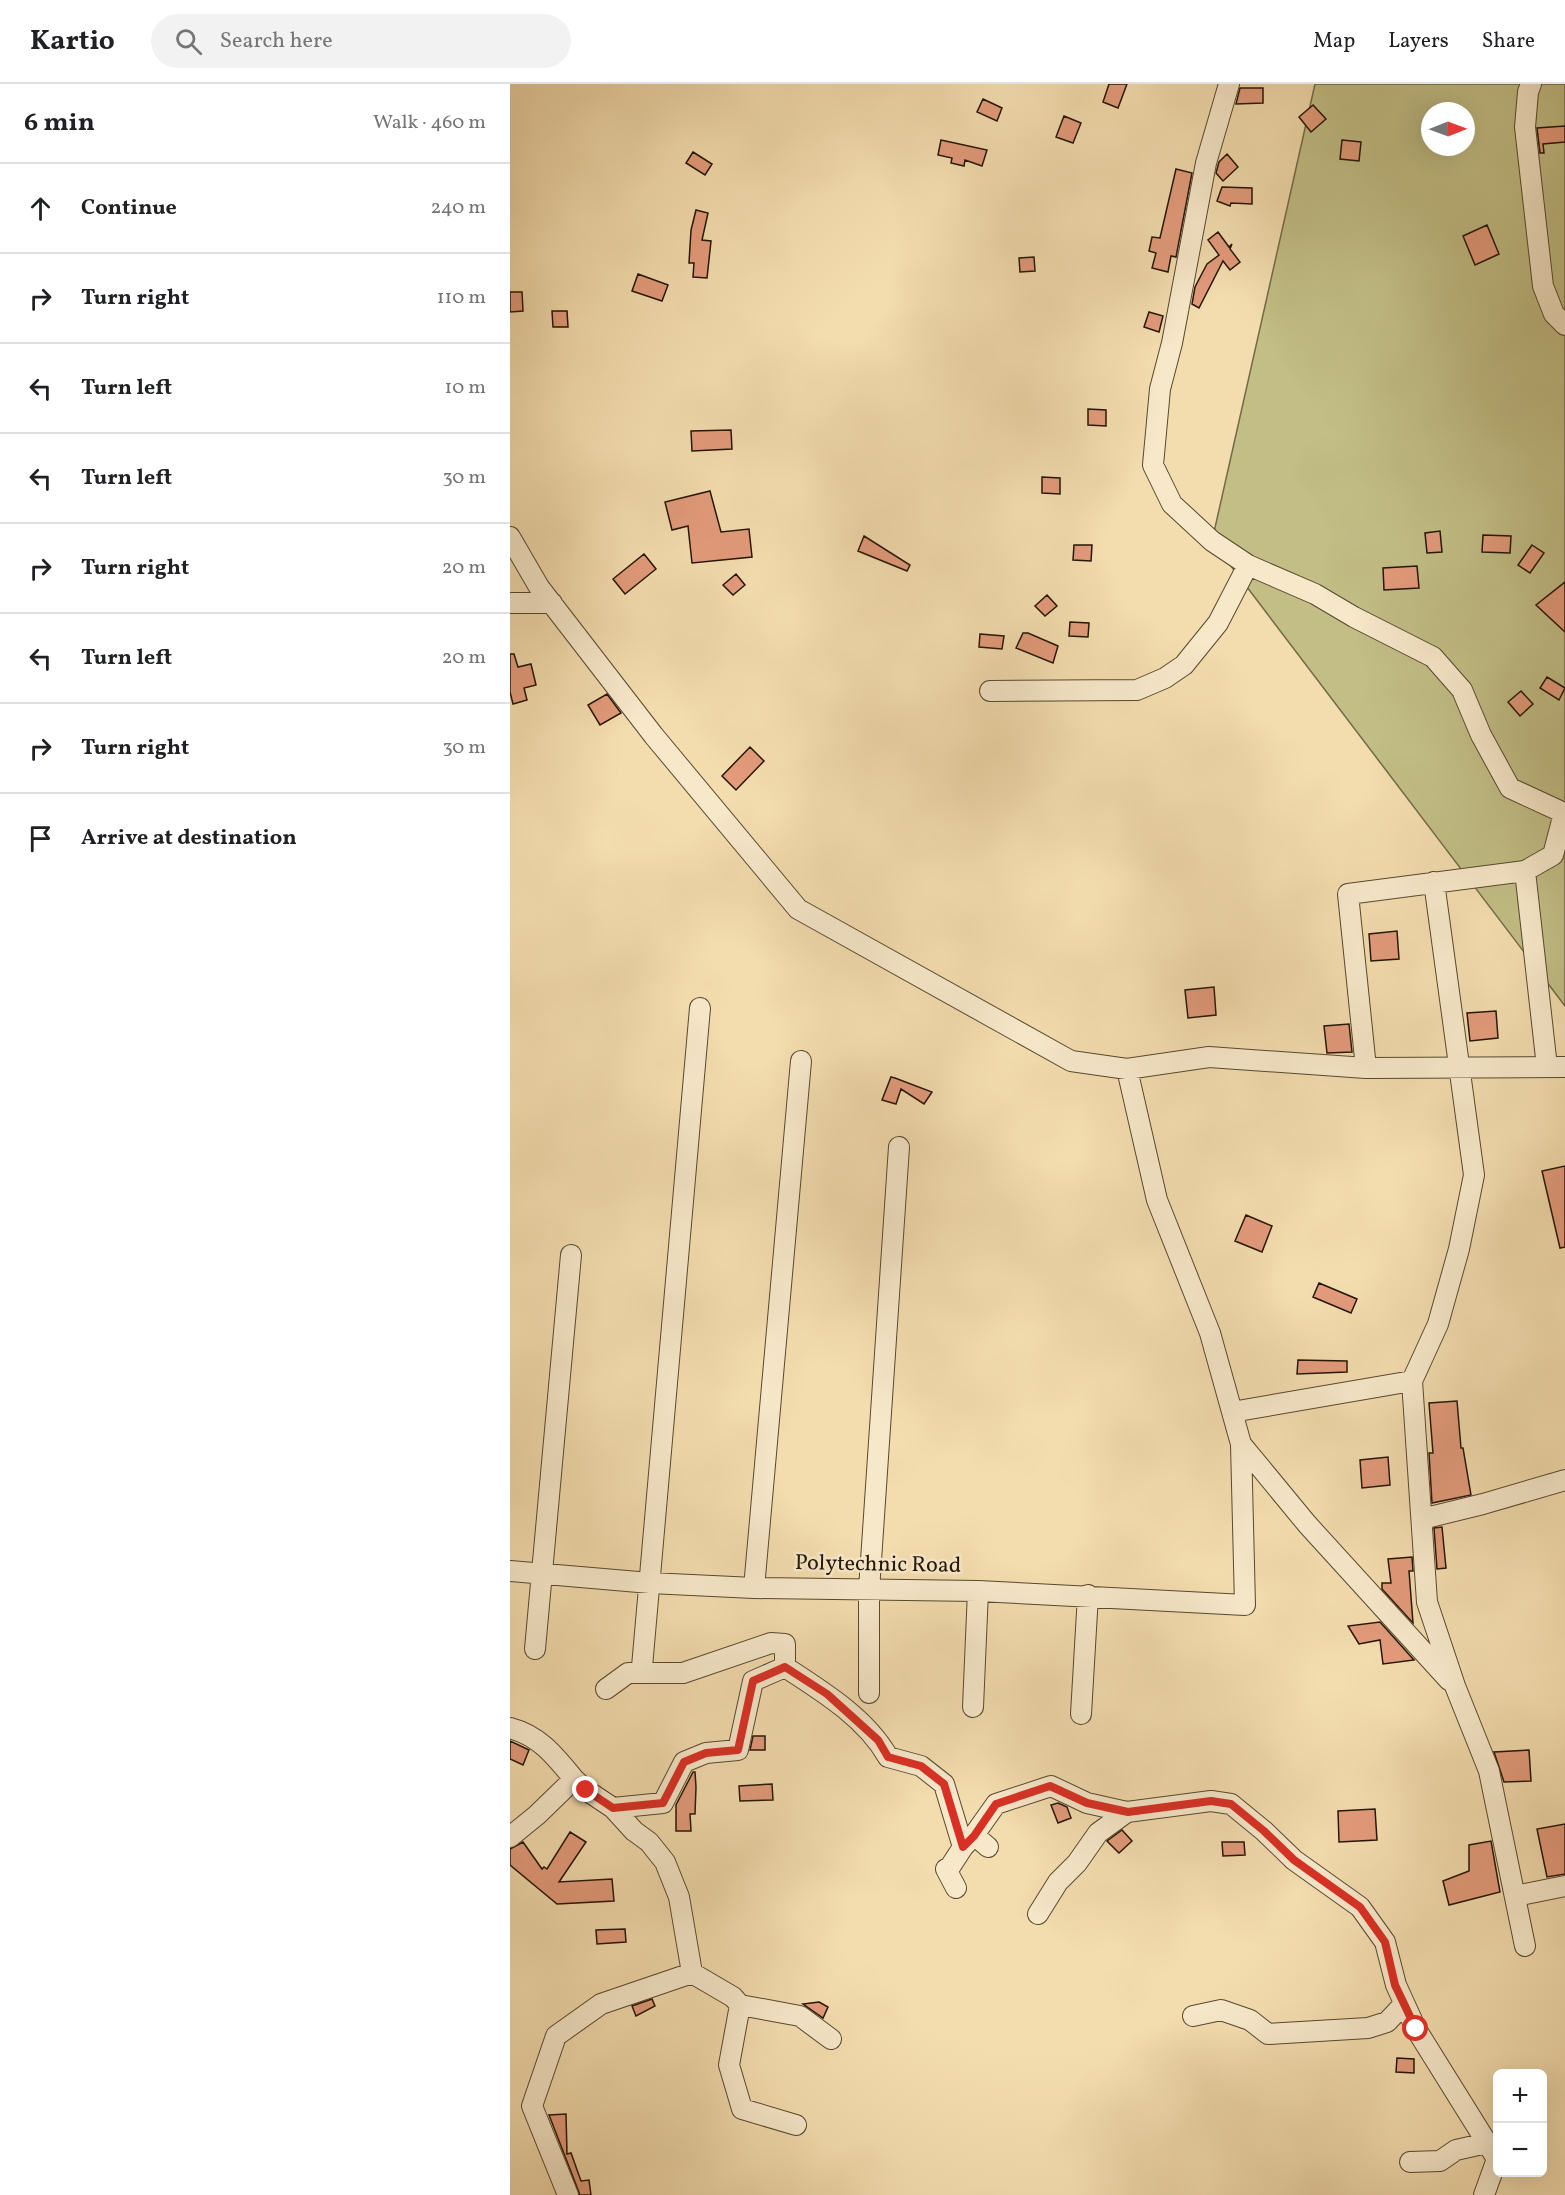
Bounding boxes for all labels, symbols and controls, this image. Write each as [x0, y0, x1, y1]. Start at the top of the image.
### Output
search box [151, 14, 571, 68]
text: Kartio [30, 22, 115, 61]
icon: search [172, 25, 205, 58]
text: Search here [220, 26, 333, 57]
text: Map [1313, 27, 1355, 56]
text: Layers [1388, 27, 1449, 56]
text: Share [1482, 27, 1535, 56]
north arrow [1421, 102, 1475, 156]
text: 6 min [24, 105, 95, 141]
text: Walk · 460 m [373, 109, 486, 137]
icon: ahead [24, 192, 57, 225]
text: Continue [81, 193, 177, 224]
text: 240 m [431, 194, 486, 222]
icon: right [24, 282, 57, 315]
text: Turn right [81, 283, 189, 314]
text: 110 m [437, 284, 486, 312]
icon: left [24, 372, 57, 405]
text: Turn left [81, 373, 172, 404]
text: 10 m [445, 374, 486, 402]
icon: left [24, 462, 57, 495]
text: Turn left [81, 463, 172, 494]
text: 30 m [442, 464, 486, 492]
icon: right [24, 552, 57, 585]
text: Turn right [81, 553, 189, 584]
text: 20 m [442, 554, 486, 582]
icon: left [24, 642, 57, 675]
text: Turn left [81, 643, 172, 674]
text: 20 m [442, 644, 486, 672]
icon: right [24, 732, 57, 765]
text: Turn right [81, 733, 189, 764]
text: 30 m [442, 734, 486, 762]
icon: arrive [24, 822, 57, 855]
text: Arrive at destination [81, 823, 297, 854]
street label: Polytechnic Road [795, 1548, 961, 1582]
route end [572, 1776, 598, 1802]
route start [1402, 2015, 1428, 2041]
map controls [1493, 2069, 1547, 2177]
button: + [1493, 2069, 1547, 2123]
button: − [1493, 2123, 1547, 2177]

